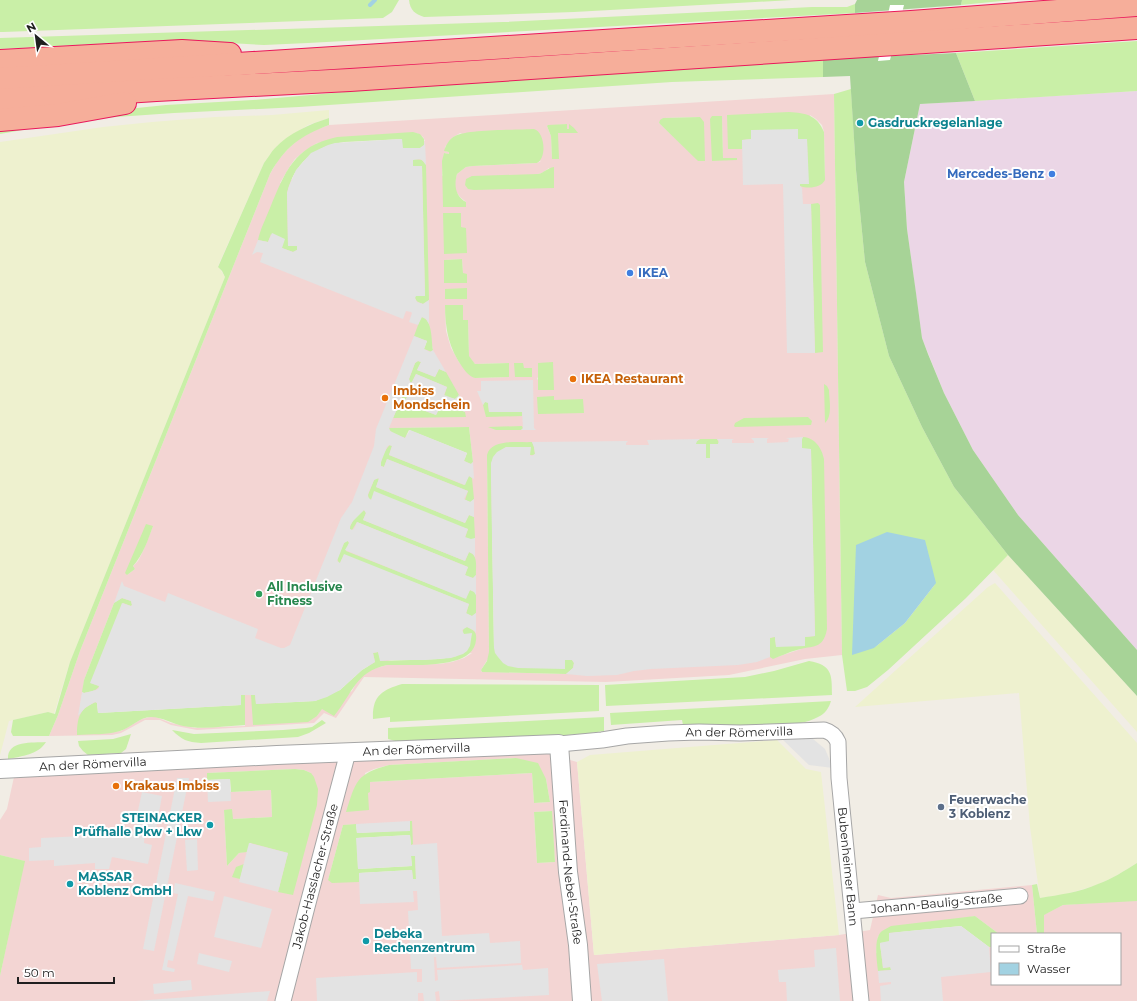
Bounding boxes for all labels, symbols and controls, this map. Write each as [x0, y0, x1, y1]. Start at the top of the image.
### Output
north arrow [16, 16, 56, 56]
text: N [24, 19, 38, 36]
place label: Gasdruckregelanlage [868, 115, 1003, 130]
marker: Gasdruckregelanlage [855, 118, 865, 128]
place label: Mercedes-Benz [947, 166, 1044, 181]
marker: Mercedes-Benz [1047, 169, 1057, 179]
place label: IKEA [638, 265, 669, 280]
marker: IKEA [625, 268, 635, 278]
place label: IKEA Restaurant [581, 371, 684, 386]
marker: IKEA Restaurant [568, 374, 578, 384]
place label: Imbiss Mondschein [393, 383, 470, 412]
marker: Imbiss Mondschein [380, 393, 390, 403]
place label: All Inclusive Fitness [266, 579, 343, 608]
marker: All Inclusive Fitness [254, 589, 264, 599]
street label: An der Römervilla [685, 723, 793, 740]
street label: An der Römervilla [362, 739, 471, 759]
street label: An der Römervilla [39, 754, 147, 774]
place label: Krakaus Imbiss [124, 778, 220, 793]
marker: Krakaus Imbiss [111, 781, 121, 791]
place label: Feuerwache 3 Koblenz [948, 792, 1027, 821]
street label: Ferdinand-Nebel-Straße [556, 799, 586, 945]
street label: Jakob-Hasslacher-Straße [288, 802, 341, 951]
marker: Feuerwache 3 Koblenz [936, 802, 946, 812]
street label: Bubenheimer Bann [835, 806, 862, 927]
place label: STEINACKER Prüfhalle Pkw + Lkw [74, 810, 203, 839]
marker: STEINACKER Prüfhalle Pkw + Lkw [205, 820, 215, 830]
place label: MASSAR Koblenz GmbH [78, 869, 172, 898]
marker: MASSAR Koblenz GmbH [65, 879, 75, 889]
street label: Johann-Baulig-Straße [869, 890, 1003, 916]
place label: Debeka Rechenzentrum [374, 926, 475, 955]
legend [991, 933, 1121, 985]
marker: Debeka Rechenzentrum [361, 936, 371, 946]
text: Straße [1027, 941, 1066, 956]
scale bar [18, 959, 114, 985]
text: Wasser [1027, 961, 1071, 976]
text: 50 m [24, 965, 55, 980]

